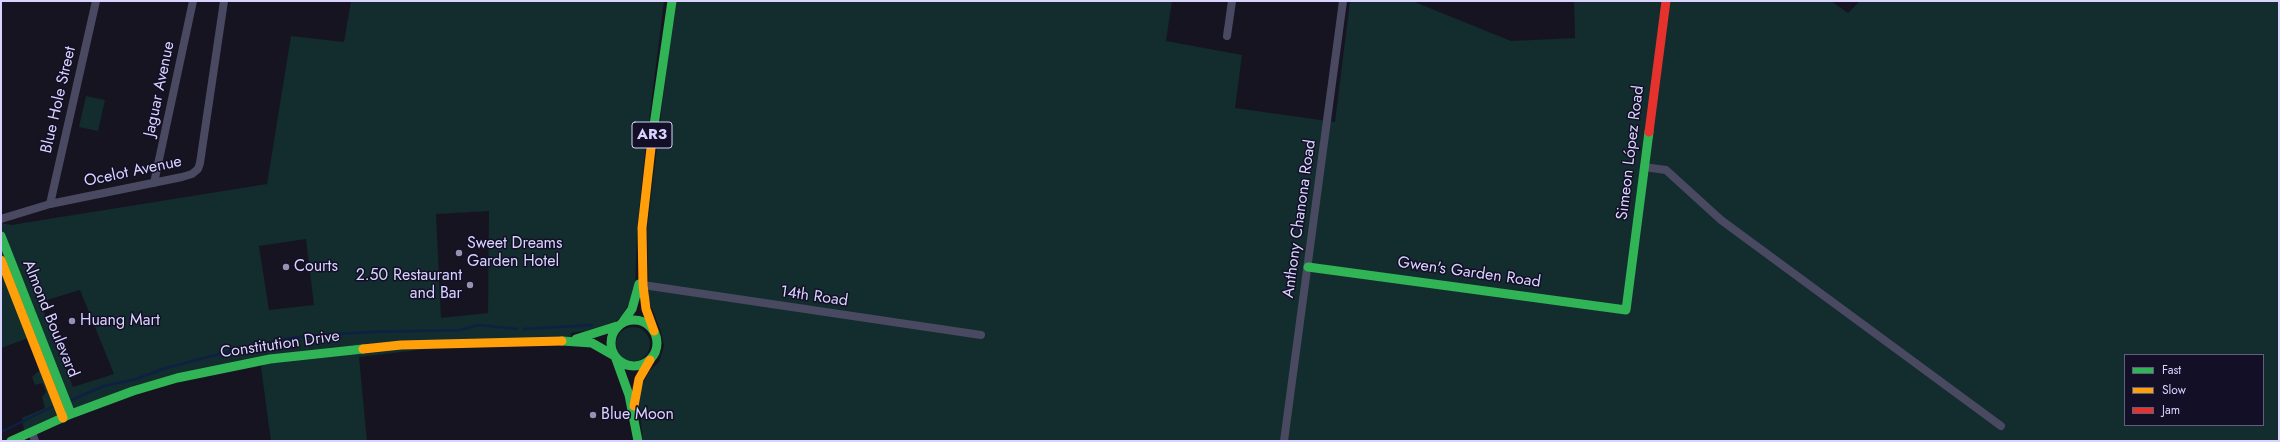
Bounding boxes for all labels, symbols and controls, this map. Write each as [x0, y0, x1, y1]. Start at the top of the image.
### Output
street label: Jaguar Avenue [141, 40, 179, 138]
street label: Blue Hole Street [37, 45, 81, 155]
street label: Simeon López Road [1613, 85, 1649, 221]
road number: AR3 [632, 122, 672, 148]
street label: Anthony Chanona Road [1279, 139, 1321, 299]
street label: Ocelot Avenue [82, 152, 184, 192]
place label: Sweet Dreams Garden Hotel [467, 234, 563, 272]
marker: Sweet Dreams Garden Hotel [454, 248, 464, 258]
street label: Gwen's Garden Road [1396, 253, 1542, 293]
place label: Courts [294, 257, 338, 277]
street label: Almond Boulevard [18, 258, 82, 380]
marker: Courts [281, 262, 291, 272]
place label: 2.50 Restaurant and Bar [356, 266, 462, 304]
marker: 2.50 Restaurant and Bar [465, 280, 475, 290]
street label: 14th Road [779, 283, 849, 311]
place label: Huang Mart [80, 311, 160, 331]
marker: Huang Mart [67, 316, 77, 326]
street label: Constitution Drive [219, 327, 341, 363]
legend [2124, 354, 2264, 426]
text: Fast [2162, 361, 2181, 379]
text: Slow [2162, 381, 2186, 399]
text: Jam [2162, 401, 2180, 419]
place label: Blue Moon [601, 405, 674, 425]
marker: Blue Moon [588, 410, 598, 420]

